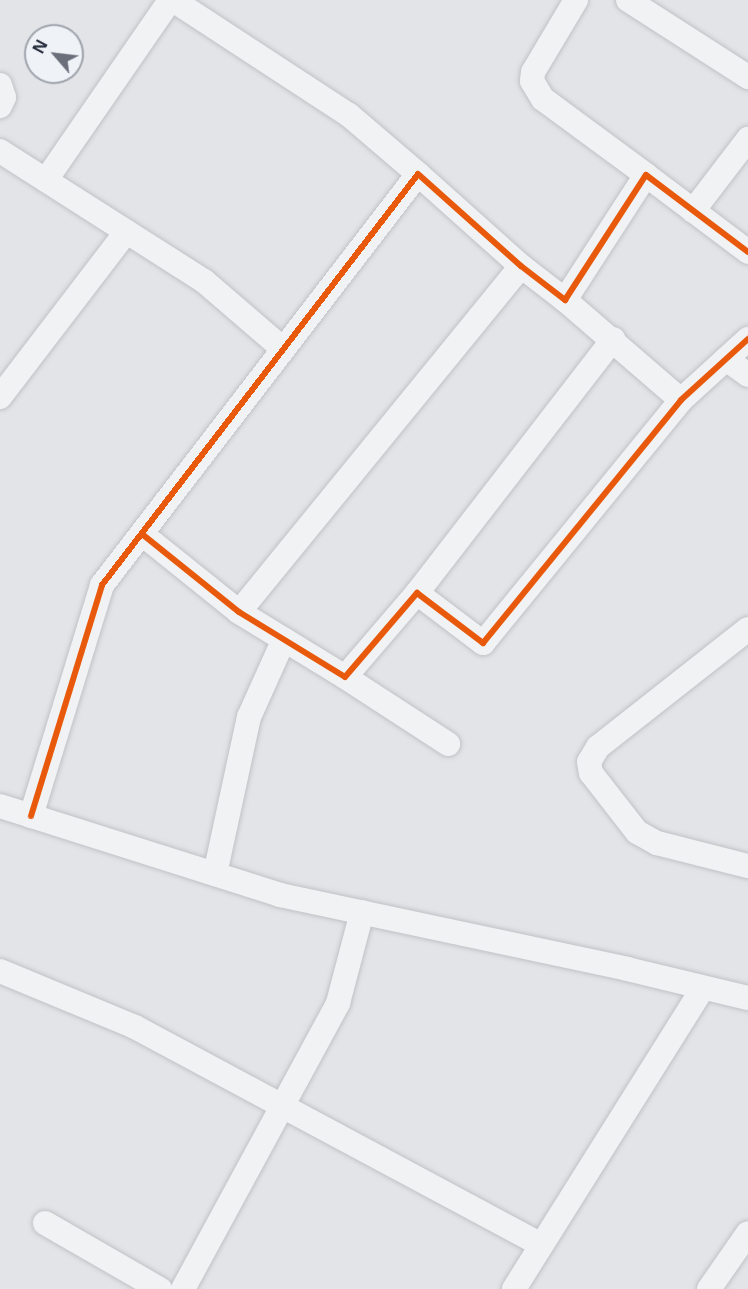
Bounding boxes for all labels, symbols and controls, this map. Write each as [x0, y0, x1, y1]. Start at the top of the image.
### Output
north arrow [24, 24, 84, 84]
text: N [27, 36, 53, 57]

